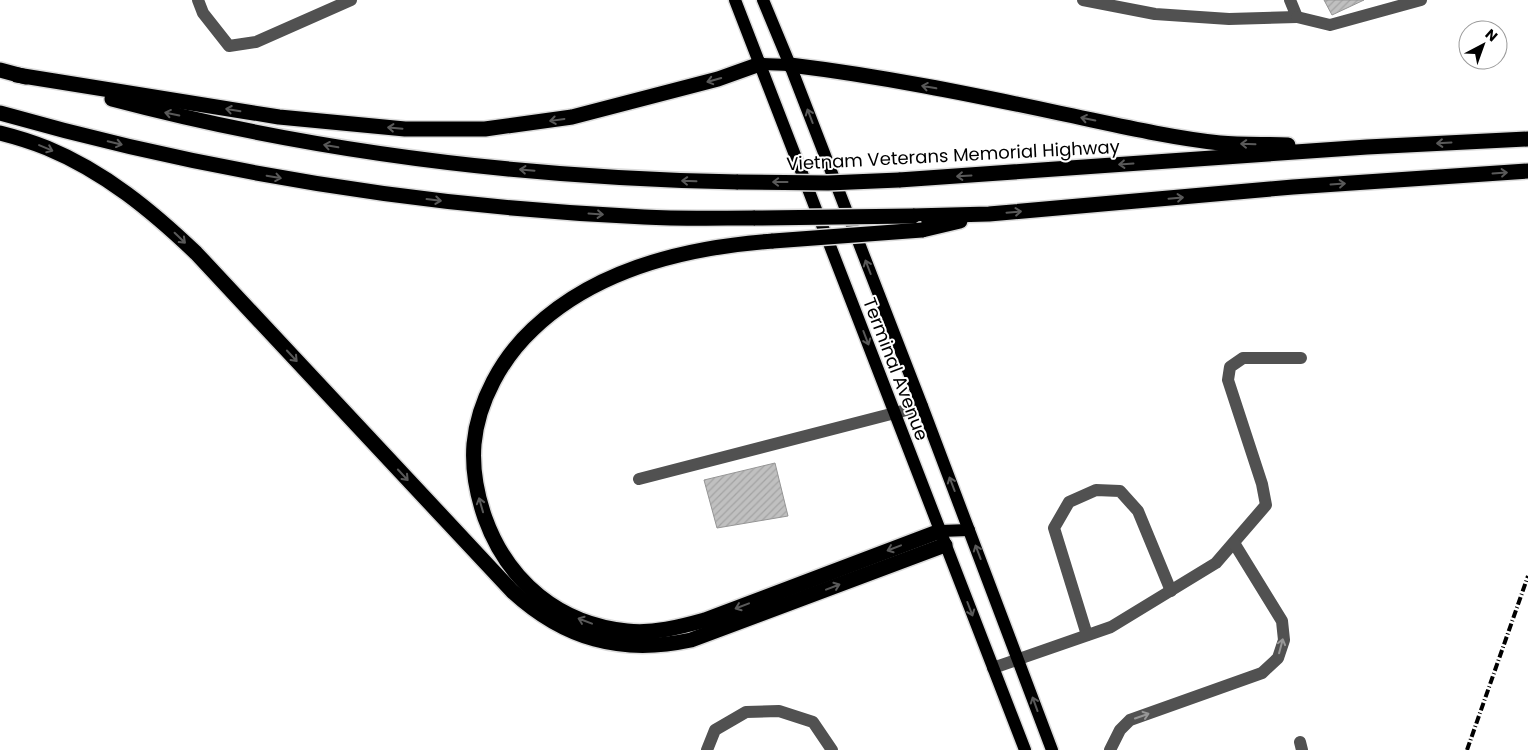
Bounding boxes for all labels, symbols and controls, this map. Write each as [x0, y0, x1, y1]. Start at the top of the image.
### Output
north arrow [1458, 20, 1508, 70]
text: N [1481, 24, 1502, 46]
one-way arrow [706, 75, 722, 85]
one-way arrow [921, 81, 937, 91]
one-way arrow [226, 105, 242, 115]
one-way arrow [164, 109, 180, 118]
one-way arrow [805, 109, 814, 124]
one-way arrow [1080, 114, 1096, 123]
one-way arrow [549, 115, 565, 125]
one-way arrow [387, 123, 403, 133]
street label: Vietnam Veterans Memorial Highway [786, 134, 1120, 176]
one-way arrow [1437, 138, 1453, 147]
one-way arrow [106, 139, 122, 148]
one-way arrow [1241, 139, 1257, 148]
one-way arrow [324, 140, 340, 150]
one-way arrow [38, 143, 53, 153]
one-way arrow [1119, 160, 1135, 169]
one-way arrow [520, 166, 536, 175]
one-way arrow [1491, 168, 1507, 178]
one-way arrow [265, 172, 281, 182]
one-way arrow [957, 172, 973, 181]
one-way arrow [682, 176, 698, 186]
one-way arrow [772, 177, 788, 187]
one-way arrow [1329, 180, 1345, 189]
one-way arrow [1167, 193, 1183, 202]
one-way arrow [426, 195, 442, 205]
one-way arrow [1005, 207, 1021, 216]
one-way arrow [588, 209, 604, 218]
one-way arrow [174, 232, 187, 244]
one-way arrow [863, 260, 872, 275]
street label: Terminal Avenue [857, 294, 935, 444]
one-way arrow [862, 330, 871, 345]
one-way arrow [286, 350, 298, 362]
one-way arrow [397, 469, 409, 481]
one-way arrow [947, 477, 956, 492]
one-way arrow [476, 498, 486, 514]
one-way arrow [887, 544, 902, 553]
one-way arrow [973, 545, 982, 560]
one-way arrow [825, 582, 840, 591]
one-way arrow [966, 601, 975, 616]
one-way arrow [735, 602, 751, 611]
one-way arrow [578, 616, 593, 625]
one-way arrow [1277, 638, 1286, 654]
one-way arrow [1030, 697, 1039, 712]
one-way arrow [1133, 711, 1149, 720]

